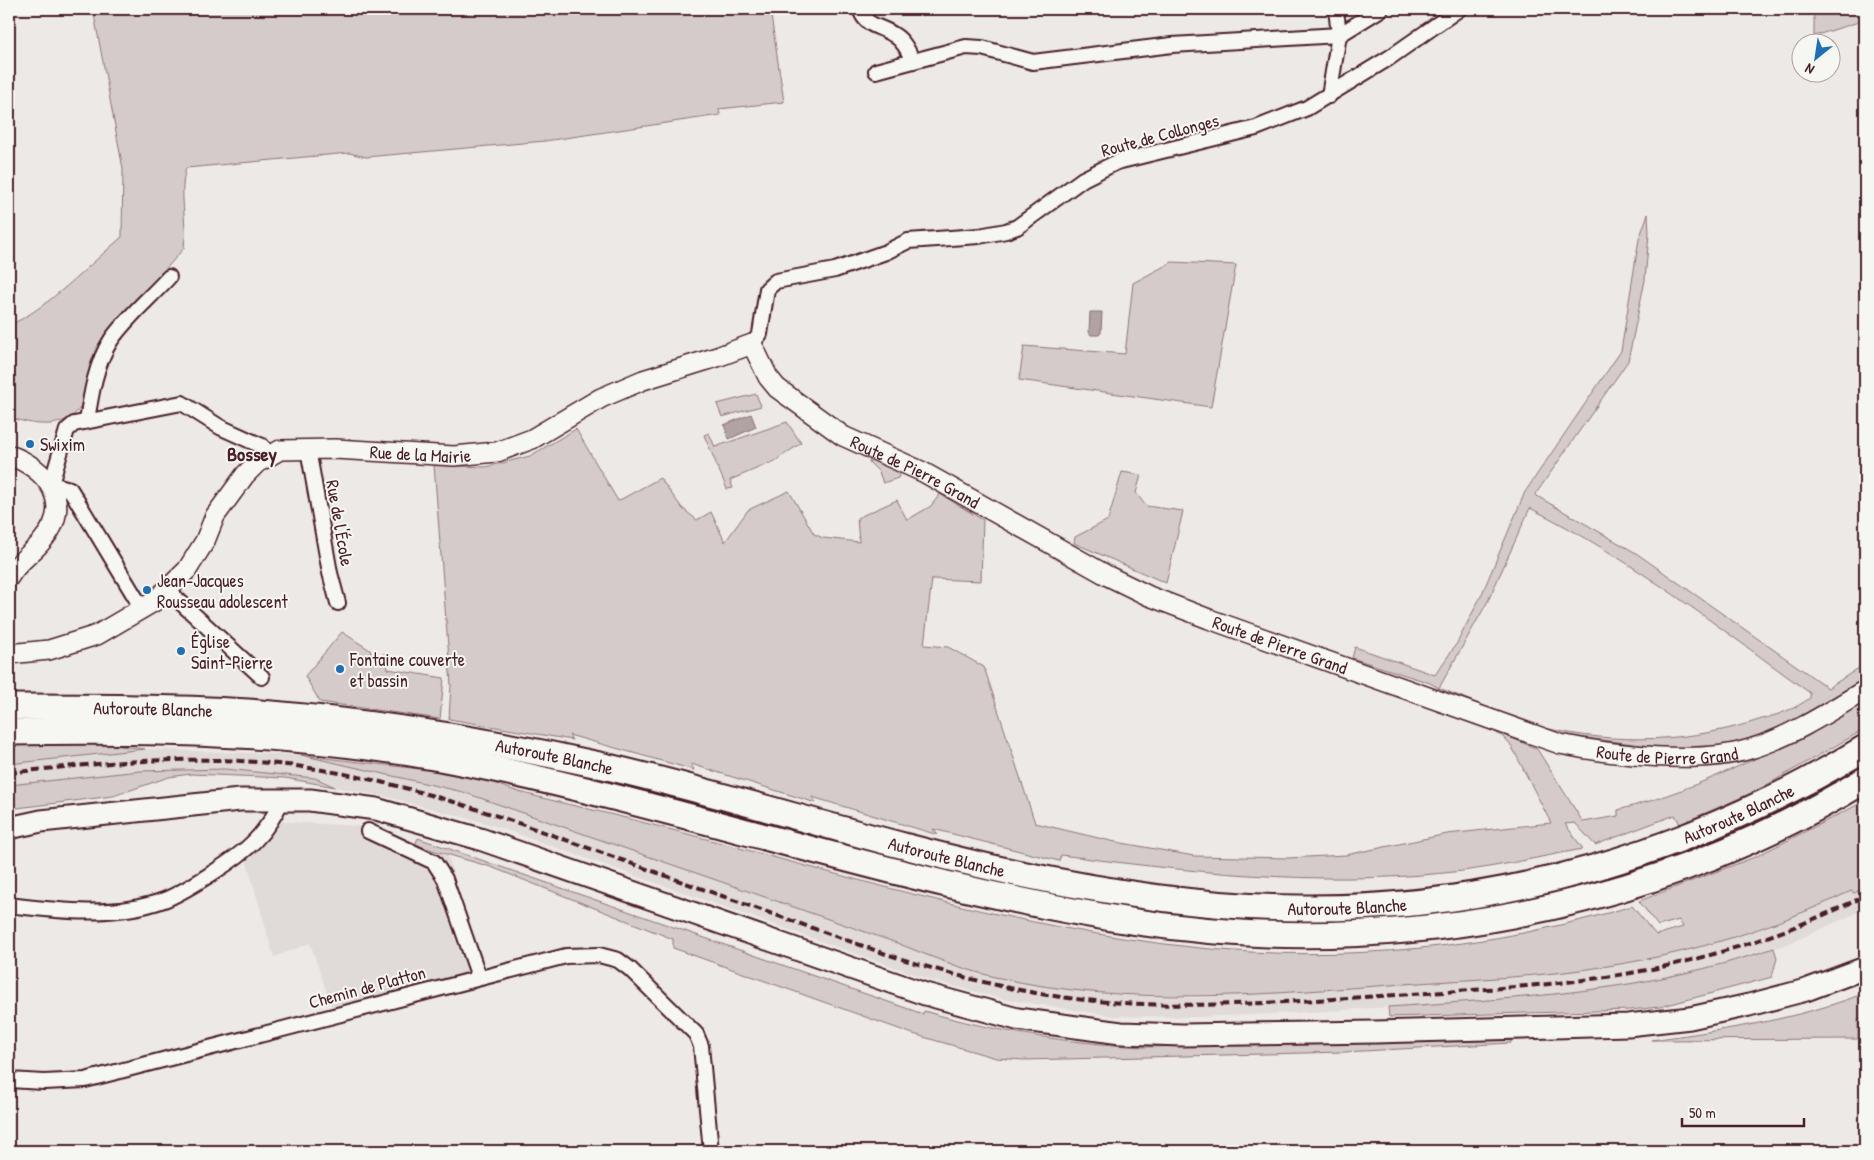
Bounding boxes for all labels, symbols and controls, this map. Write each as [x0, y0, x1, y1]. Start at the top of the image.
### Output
north arrow [1792, 32, 1842, 82]
text: N [1801, 59, 1817, 80]
street label: Route de Collonges [1098, 107, 1222, 163]
street label: Route de Pierre Grand [847, 429, 984, 514]
place label: Swixim [40, 432, 85, 457]
marker: Swixim [24, 438, 36, 450]
street label: Rue de la Mairie [369, 439, 472, 469]
district label: Bossey [227, 440, 278, 468]
street label: Rue de l'École [320, 478, 360, 568]
place label: Jean-Jacques Rousseau adolescent [157, 568, 289, 614]
marker: Jean-Jacques Rousseau adolescent [141, 584, 153, 596]
street label: Route de Pierre Grand [1209, 609, 1351, 680]
place label: Église Saint-Pierre [191, 629, 273, 675]
marker: Église Saint-Pierre [175, 645, 187, 657]
place label: Fontaine couverte et bassin [349, 647, 465, 693]
marker: Fontaine couverte et bassin [334, 663, 346, 675]
street label: Autoroute Blanche [93, 695, 213, 723]
street label: Autoroute Blanche [494, 732, 616, 780]
street label: Route de Pierre Grand [1595, 738, 1740, 770]
street label: Autoroute Blanche [1679, 777, 1798, 849]
street label: Autoroute Blanche [886, 830, 1007, 883]
street label: Autoroute Blanche [1287, 891, 1408, 921]
street label: Chemin de Platton [306, 959, 428, 1015]
scale bar [1682, 1095, 1804, 1127]
text: 50 m [1689, 1102, 1716, 1123]

